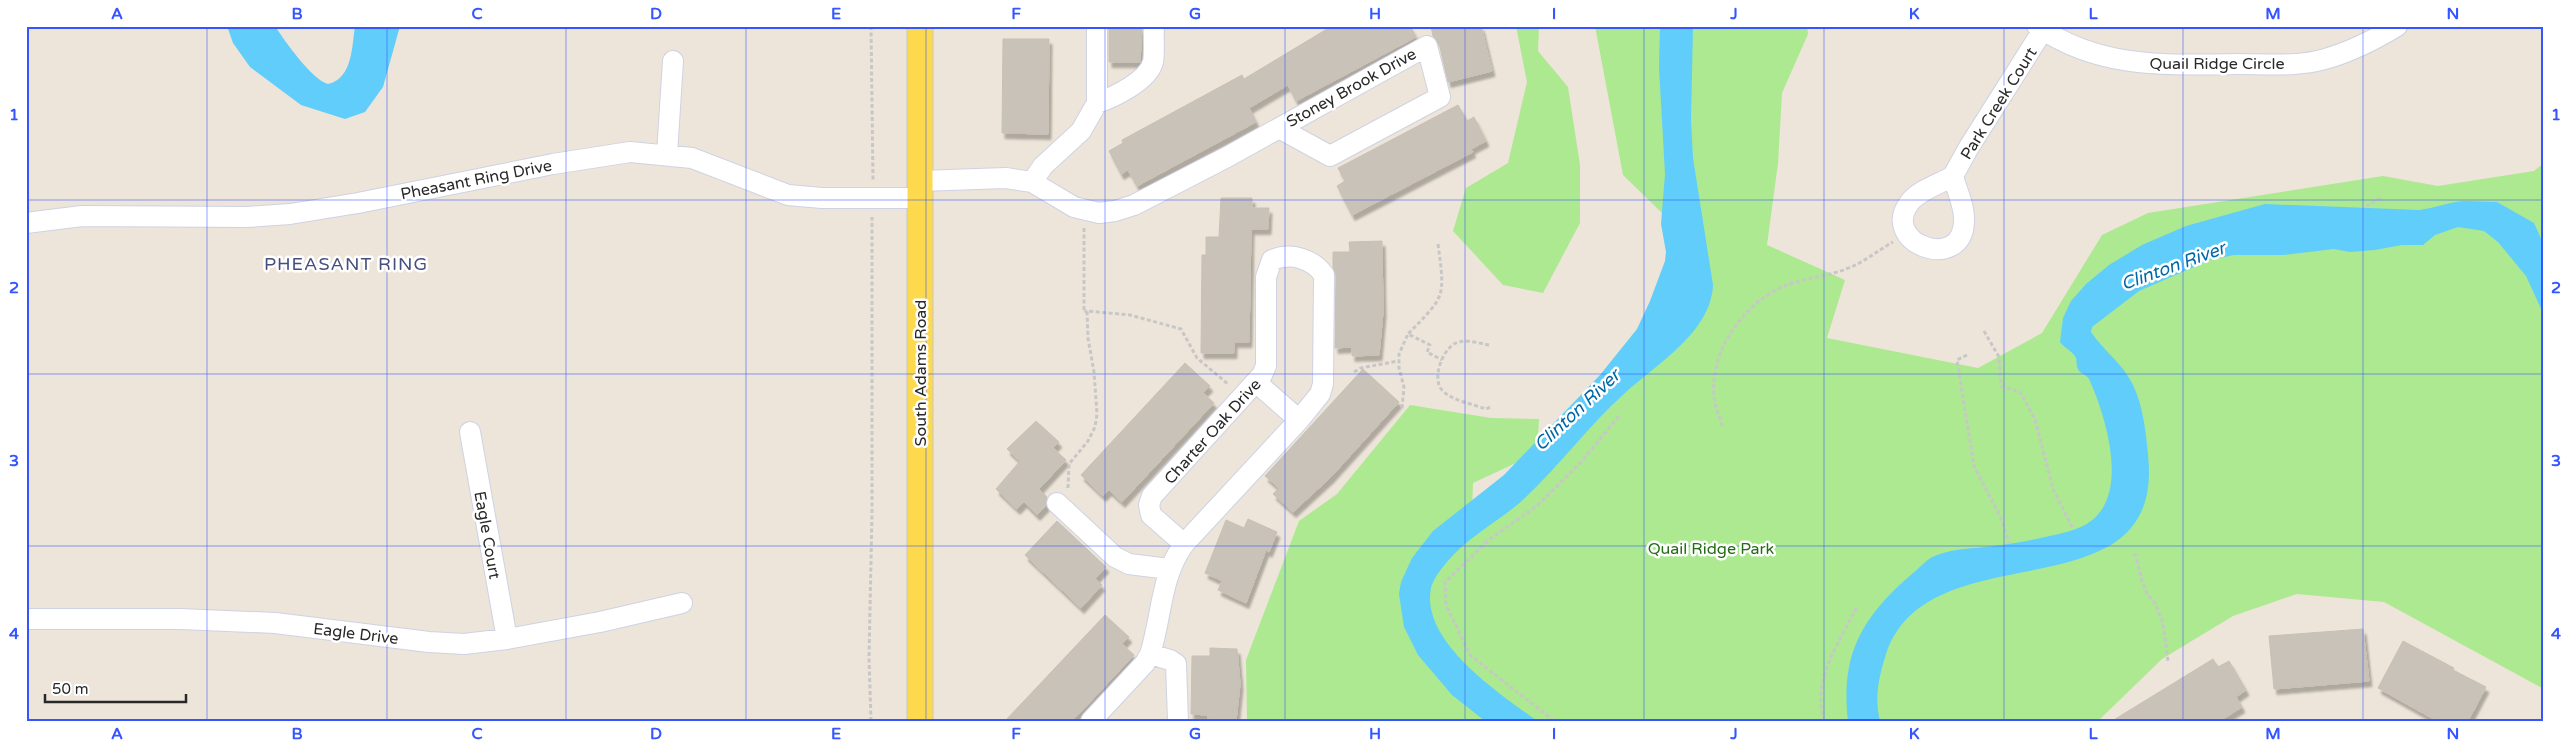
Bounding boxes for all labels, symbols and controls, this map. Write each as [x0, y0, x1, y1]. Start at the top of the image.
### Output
text: A [111, 4, 123, 24]
text: B [291, 4, 303, 24]
text: C [471, 4, 483, 24]
text: D [650, 4, 662, 24]
text: E [831, 4, 841, 24]
text: F [1011, 4, 1021, 24]
text: G [1189, 4, 1201, 24]
text: H [1369, 4, 1381, 24]
text: I [1552, 4, 1556, 24]
text: J [1729, 4, 1738, 24]
text: K [1909, 4, 1920, 24]
text: L [2088, 4, 2098, 24]
text: M [2265, 4, 2281, 24]
text: N [2447, 4, 2459, 24]
street label: Stoney Brook Drive [1283, 44, 1420, 132]
street label: Park Creek Court [1956, 44, 2041, 163]
street label: Quail Ridge Circle [2149, 54, 2285, 74]
text: 1 [9, 105, 19, 125]
text: 1 [2551, 105, 2561, 125]
street label: Pheasant Ring Drive [399, 155, 554, 204]
water label: Clinton River [2118, 236, 2230, 295]
district label: PHEASANT RING [264, 253, 428, 275]
text: 2 [9, 278, 19, 298]
text: 2 [2551, 278, 2561, 298]
street label: South Adams Road [911, 300, 931, 446]
water label: Clinton River [1530, 363, 1626, 455]
street label: Charter Oak Drive [1160, 375, 1265, 489]
text: 3 [9, 451, 19, 471]
text: 3 [2551, 451, 2561, 471]
street label: Eagle Court [469, 490, 505, 581]
park label: Quail Ridge Park [1648, 539, 1775, 559]
street label: Eagle Drive [312, 619, 400, 649]
text: 4 [9, 624, 19, 644]
text: 4 [2551, 624, 2561, 644]
scale bar [45, 672, 186, 704]
text: 50 m [52, 680, 89, 698]
text: A [111, 724, 123, 744]
text: B [291, 724, 303, 744]
text: C [471, 724, 483, 744]
text: D [650, 724, 662, 744]
text: E [831, 724, 841, 744]
text: F [1011, 724, 1021, 744]
text: G [1189, 724, 1201, 744]
text: H [1369, 724, 1381, 744]
text: I [1552, 724, 1556, 744]
text: J [1729, 724, 1738, 744]
text: K [1909, 724, 1920, 744]
text: L [2088, 724, 2098, 744]
text: M [2265, 724, 2281, 744]
text: N [2447, 724, 2459, 744]

